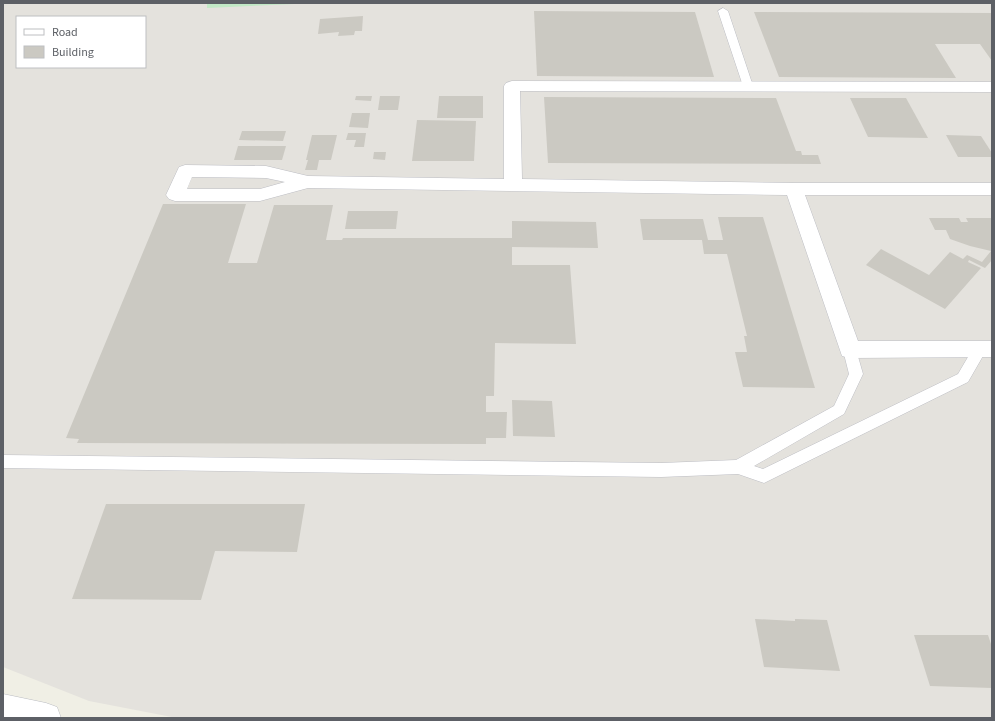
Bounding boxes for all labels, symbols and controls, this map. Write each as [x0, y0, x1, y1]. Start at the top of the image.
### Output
legend [16, 16, 146, 68]
text: Road [52, 24, 78, 41]
text: Building [52, 44, 94, 61]

